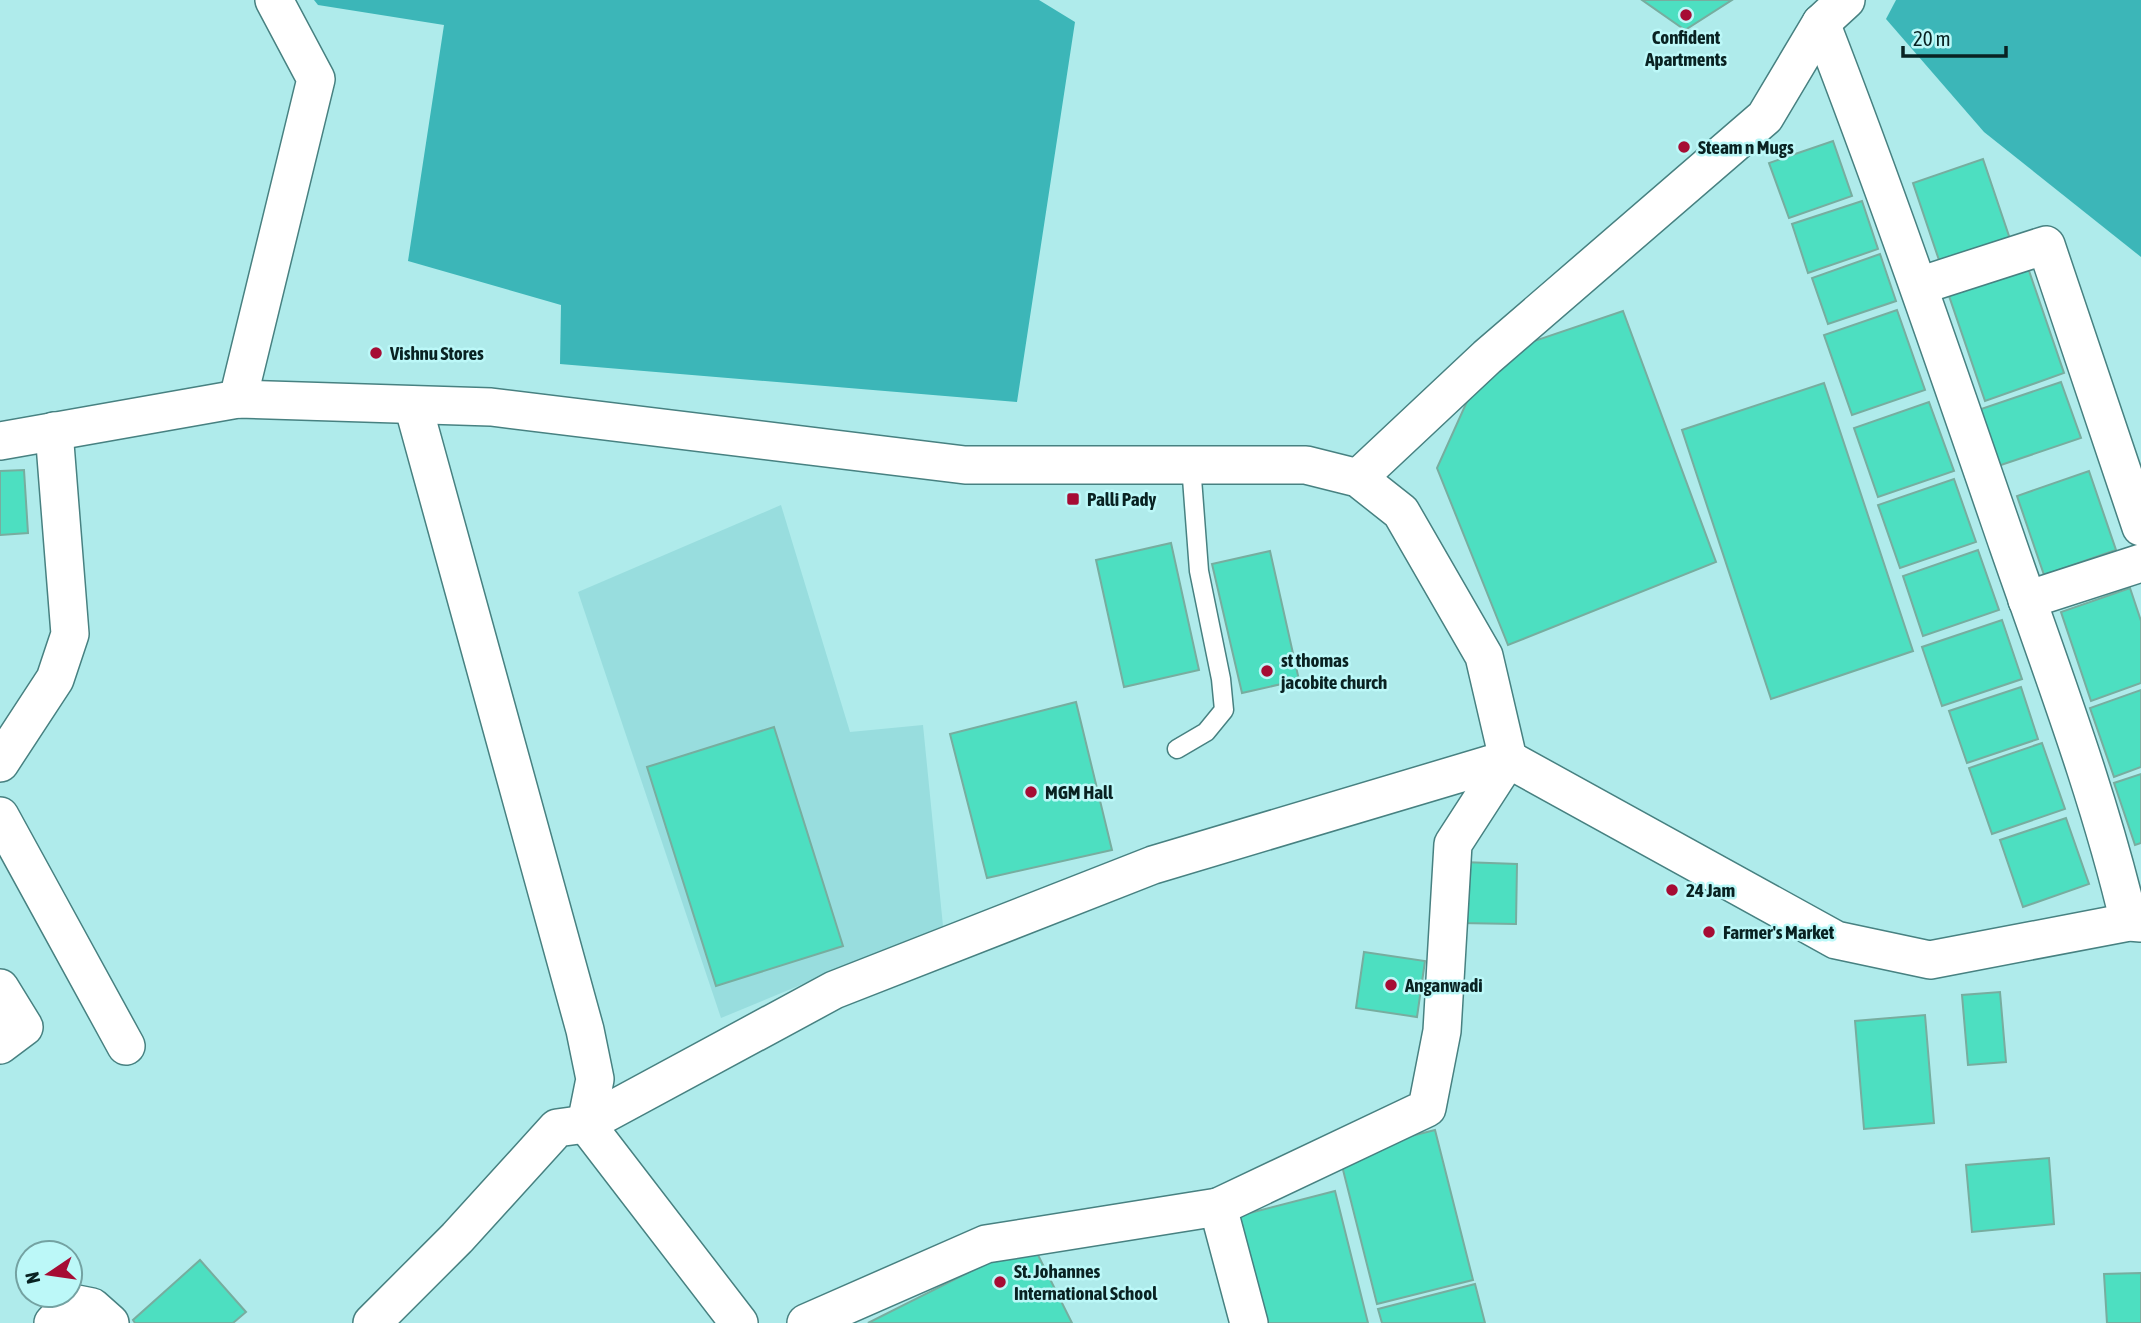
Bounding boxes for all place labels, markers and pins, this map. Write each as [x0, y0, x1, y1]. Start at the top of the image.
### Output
marker: Confident Apartments [1678, 7, 1694, 23]
place label: Confident Apartments [1644, 26, 1727, 70]
place label: Steam n Mugs [1698, 136, 1794, 158]
marker: Steam n Mugs [1676, 139, 1692, 155]
place label: Vishnu Stores [389, 342, 484, 364]
marker: Vishnu Stores [368, 345, 384, 361]
place label: Palli Pady [1087, 488, 1157, 510]
marker: Palli Pady [1065, 491, 1081, 507]
place label: st thomas jacobite church [1280, 649, 1387, 693]
marker: st thomas jacobite church [1259, 663, 1275, 679]
place label: MGM Hall [1045, 781, 1114, 803]
marker: MGM Hall [1023, 784, 1039, 800]
place label: 24 Jam [1686, 879, 1735, 901]
marker: 24 Jam [1664, 882, 1680, 898]
place label: Farmer's Market [1723, 921, 1835, 943]
marker: Farmer's Market [1701, 924, 1717, 940]
place label: Anganwadi [1404, 974, 1483, 996]
marker: Anganwadi [1383, 977, 1399, 993]
place label: St. Johannes International School [1014, 1260, 1158, 1304]
marker: St. Johannes International School [992, 1274, 1008, 1290]

